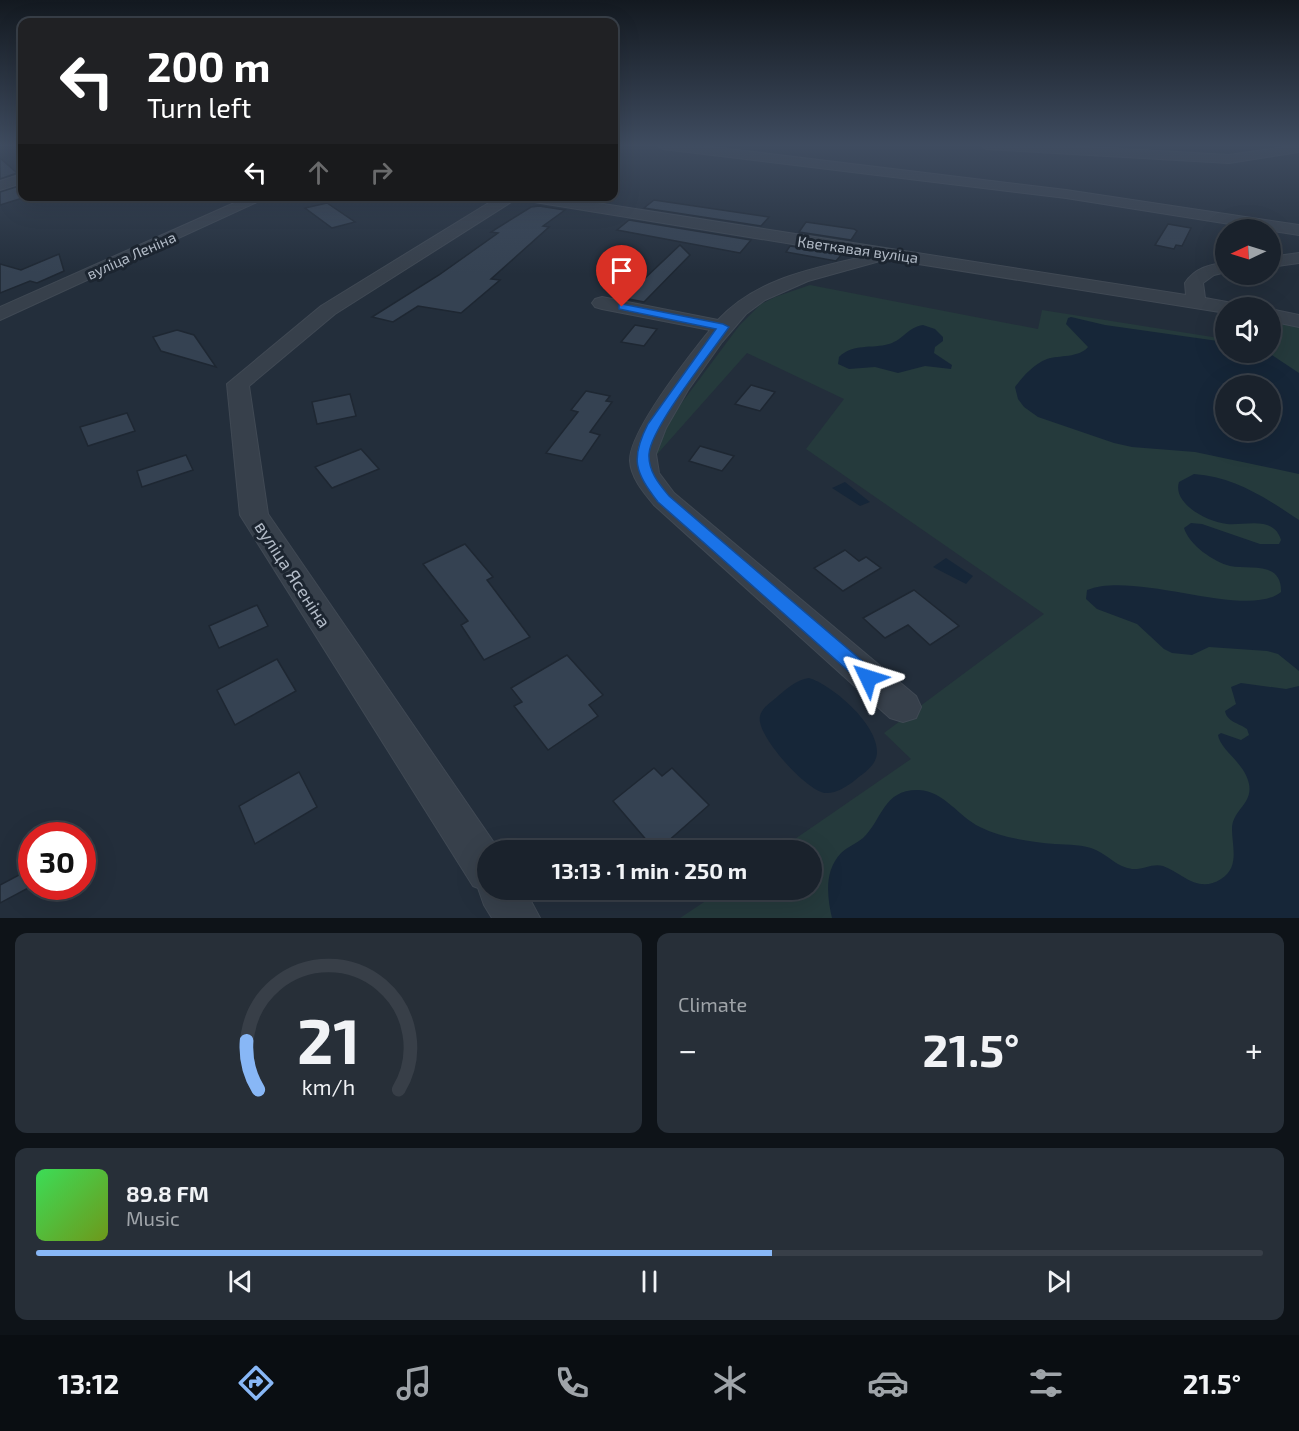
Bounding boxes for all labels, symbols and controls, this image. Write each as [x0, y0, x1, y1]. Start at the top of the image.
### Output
text: 200 m [147, 40, 270, 90]
icon: left [48, 42, 126, 120]
text: Turn left [147, 91, 251, 123]
icon: left [239, 156, 272, 189]
icon: ahead [302, 156, 335, 189]
icon: right [365, 156, 398, 189]
north arrow [1215, 219, 1281, 285]
map controls [1215, 219, 1281, 441]
street label: вуліца Леніна [84, 227, 179, 284]
street label: Кветкавая вуліца [796, 232, 920, 267]
pin [596, 245, 647, 307]
icon: arrive [605, 254, 638, 287]
button: sound [1215, 297, 1281, 363]
button: search [1215, 375, 1281, 441]
street label: вуліца Ясеніна [250, 516, 336, 632]
position arrow [836, 646, 900, 710]
speed limit sign: 30 [18, 822, 96, 900]
text: 13:13 · 1 min · 250 m [552, 857, 747, 883]
text: Climate [678, 992, 747, 1016]
text: 21 [297, 1002, 360, 1077]
text: 21.5° [923, 1022, 1020, 1076]
text: − [678, 1029, 697, 1069]
text: + [1245, 1029, 1263, 1069]
text: km/h [302, 1074, 355, 1099]
text: 89.8 FM [126, 1180, 209, 1206]
text: Music [126, 1206, 180, 1230]
icon: previous [224, 1265, 257, 1298]
icon: pause [633, 1265, 666, 1298]
icon: next [1042, 1265, 1075, 1298]
icon: directions [235, 1362, 277, 1404]
icon: music [393, 1362, 435, 1404]
icon: phone [551, 1362, 593, 1404]
icon: climate [709, 1362, 751, 1404]
icon: car [867, 1362, 909, 1404]
icon: filters [1025, 1362, 1067, 1404]
text: 13:12 [58, 1367, 119, 1399]
text: 21.5° [1183, 1367, 1241, 1399]

